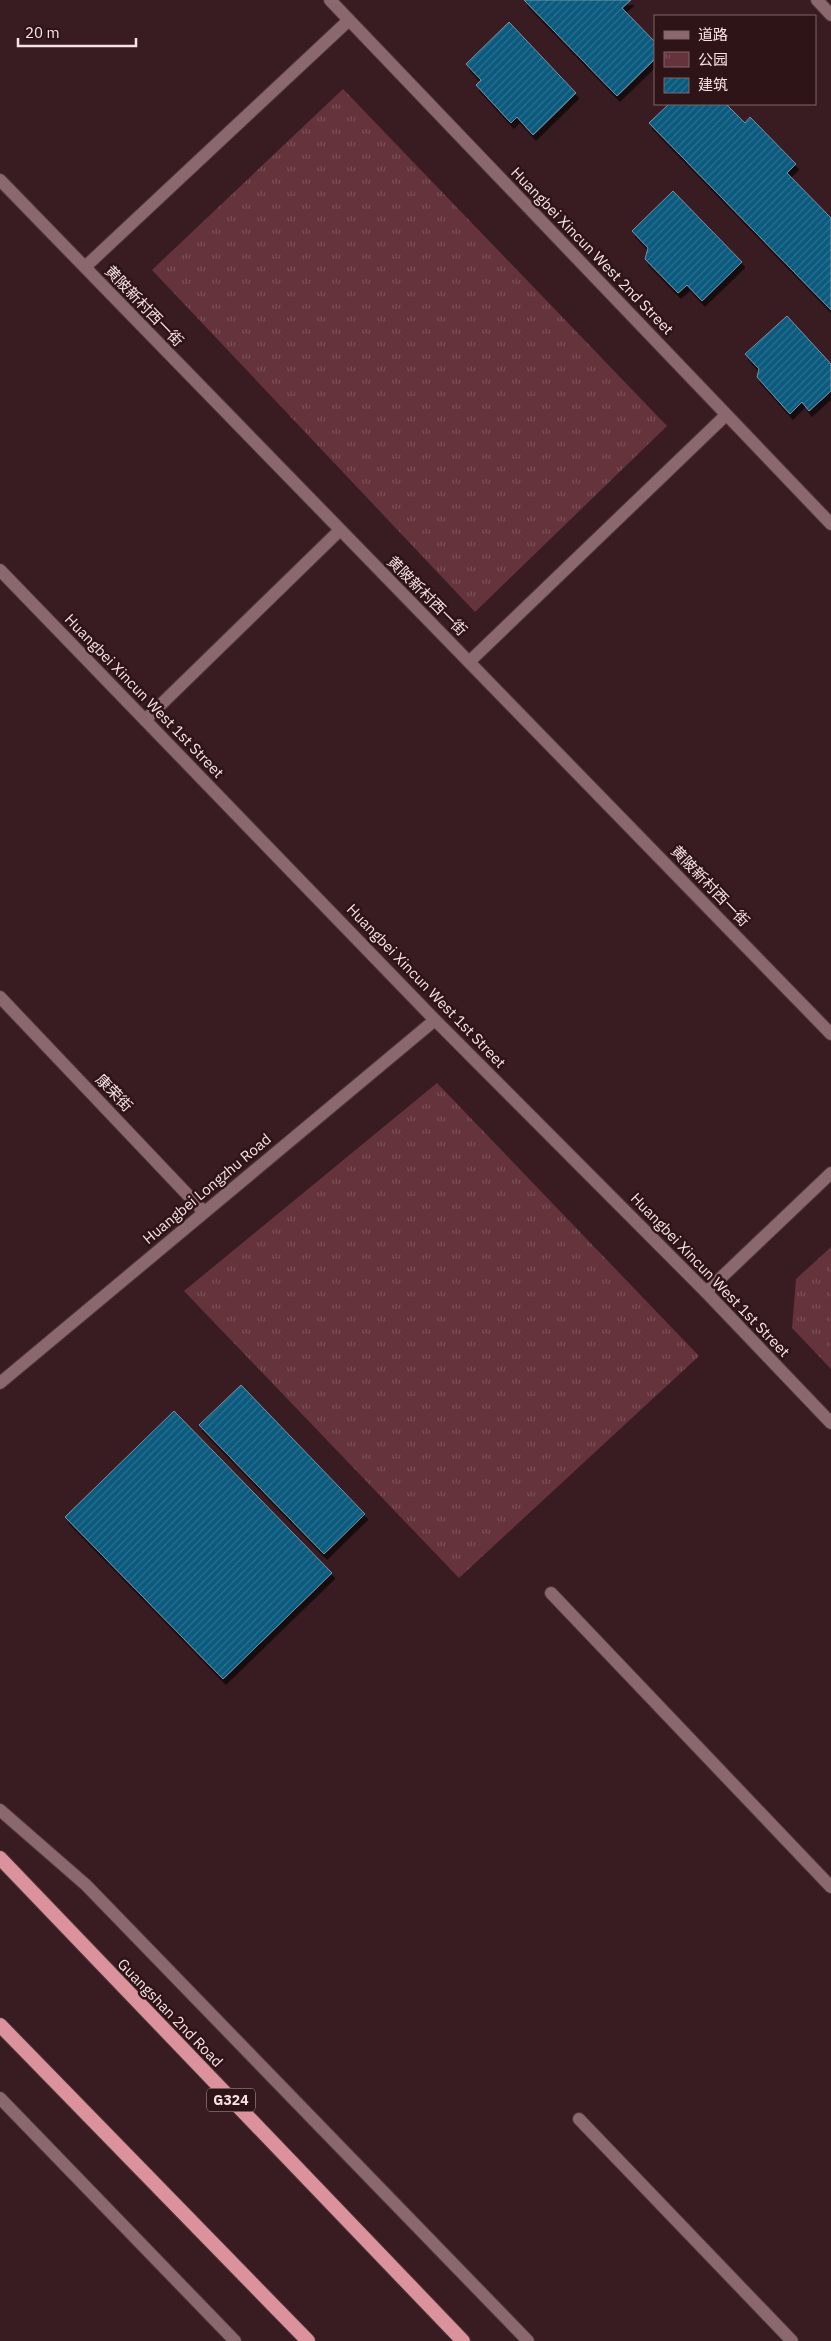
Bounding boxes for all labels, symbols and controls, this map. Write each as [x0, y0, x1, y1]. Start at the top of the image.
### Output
scale bar [18, 15, 135, 47]
legend [654, 15, 816, 105]
text: 20 m [25, 23, 60, 42]
text: 道路 [698, 25, 728, 44]
text: 公园 [698, 50, 728, 69]
text: 建筑 [698, 75, 728, 94]
street label: Huangbei Xincun West 2nd Street [507, 163, 678, 338]
street label: 黄陂新村西一街 [101, 261, 188, 350]
street label: 黄陂新村西一街 [384, 552, 471, 639]
street label: Huangbei Xincun West 1st Street [61, 610, 228, 782]
street label: 黄陂新村西一街 [667, 841, 754, 930]
street label: Huangbei Xincun West 1st Street [343, 900, 510, 1072]
street label: 康荣街 [92, 1070, 137, 1115]
street label: Huangbei Longzhu Road [139, 1129, 275, 1248]
street label: Huangbei Xincun West 1st Street [627, 1189, 794, 1361]
street label: Guangshan 2nd Road [114, 1954, 227, 2071]
road number: G324 [207, 2088, 255, 2112]

